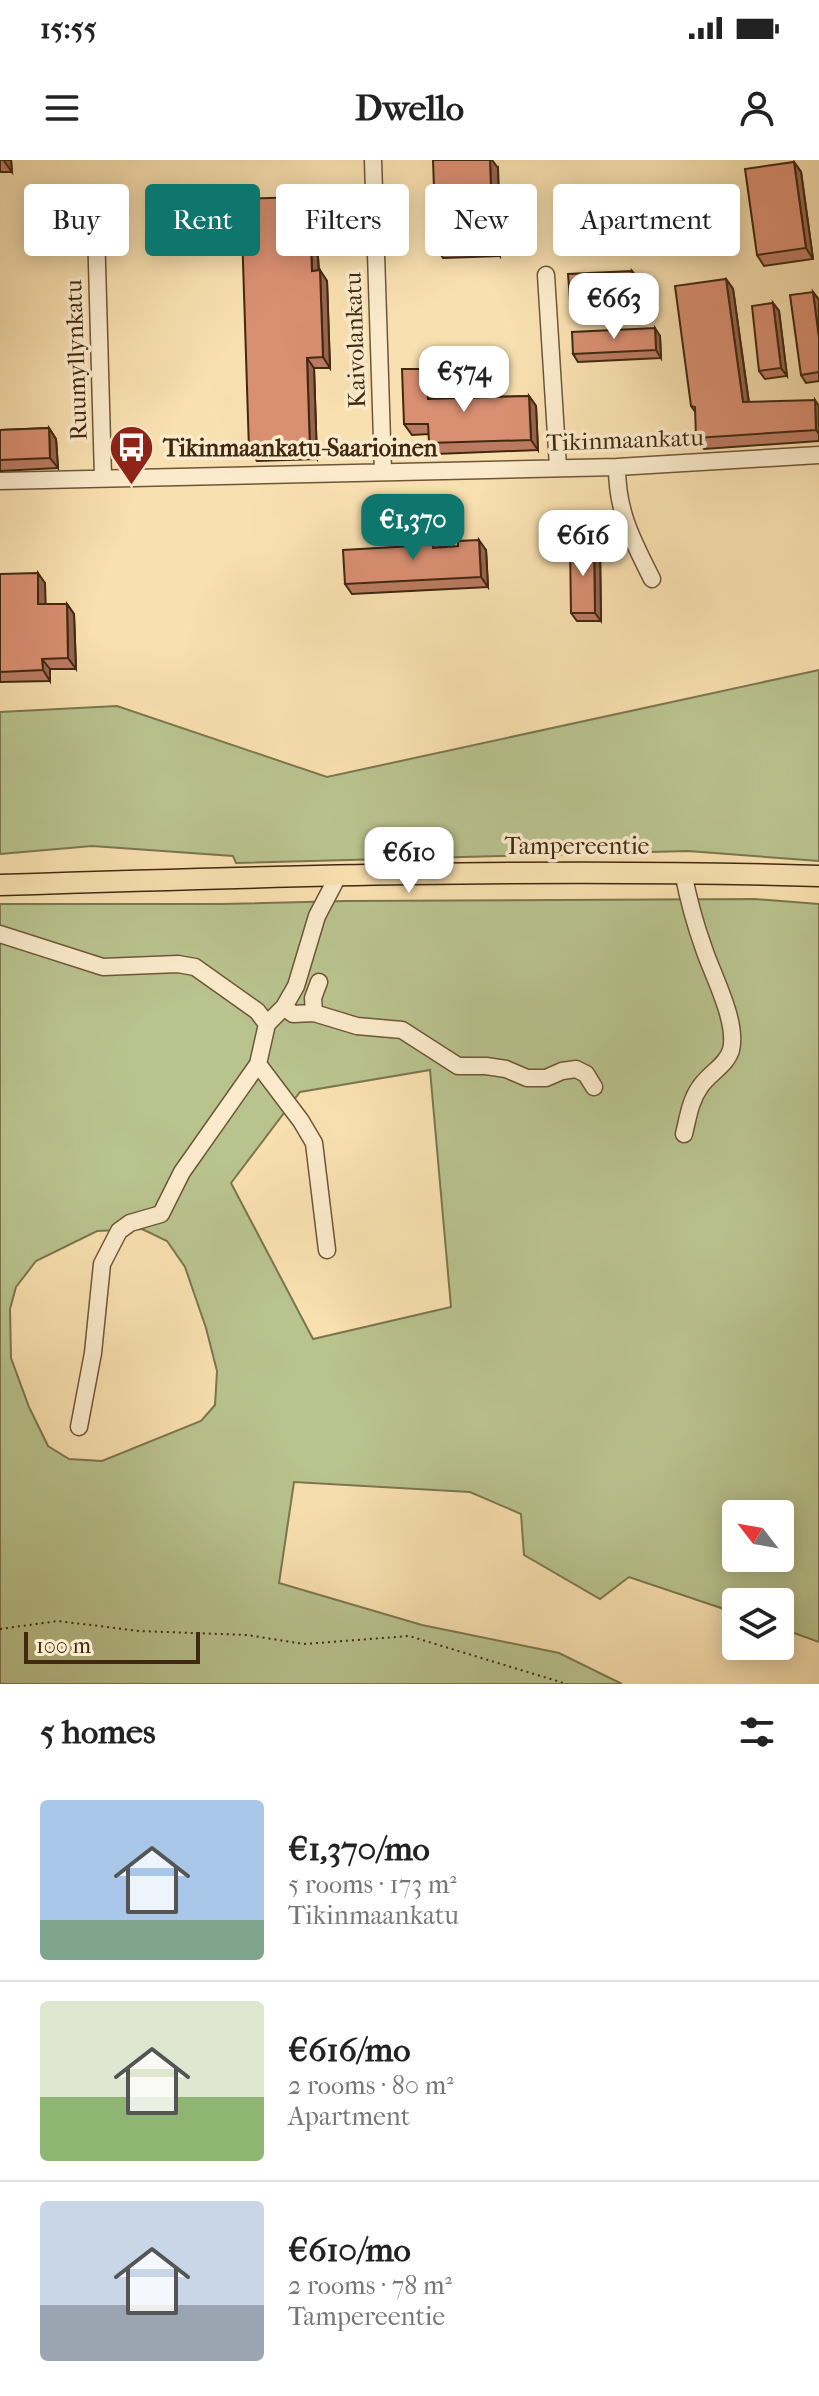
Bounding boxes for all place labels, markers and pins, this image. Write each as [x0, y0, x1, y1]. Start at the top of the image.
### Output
pin: €663 [567, 273, 661, 341]
pin: €574 [417, 346, 511, 414]
bus stop icon: Tikinmaankatu-Saarioinen [108, 424, 156, 487]
place label: Tikinmaankatu-Saarioinen [162, 434, 439, 462]
pin: €1,370 [348, 494, 478, 562]
pin: €616 [536, 510, 630, 578]
pin: €610 [362, 827, 456, 895]

